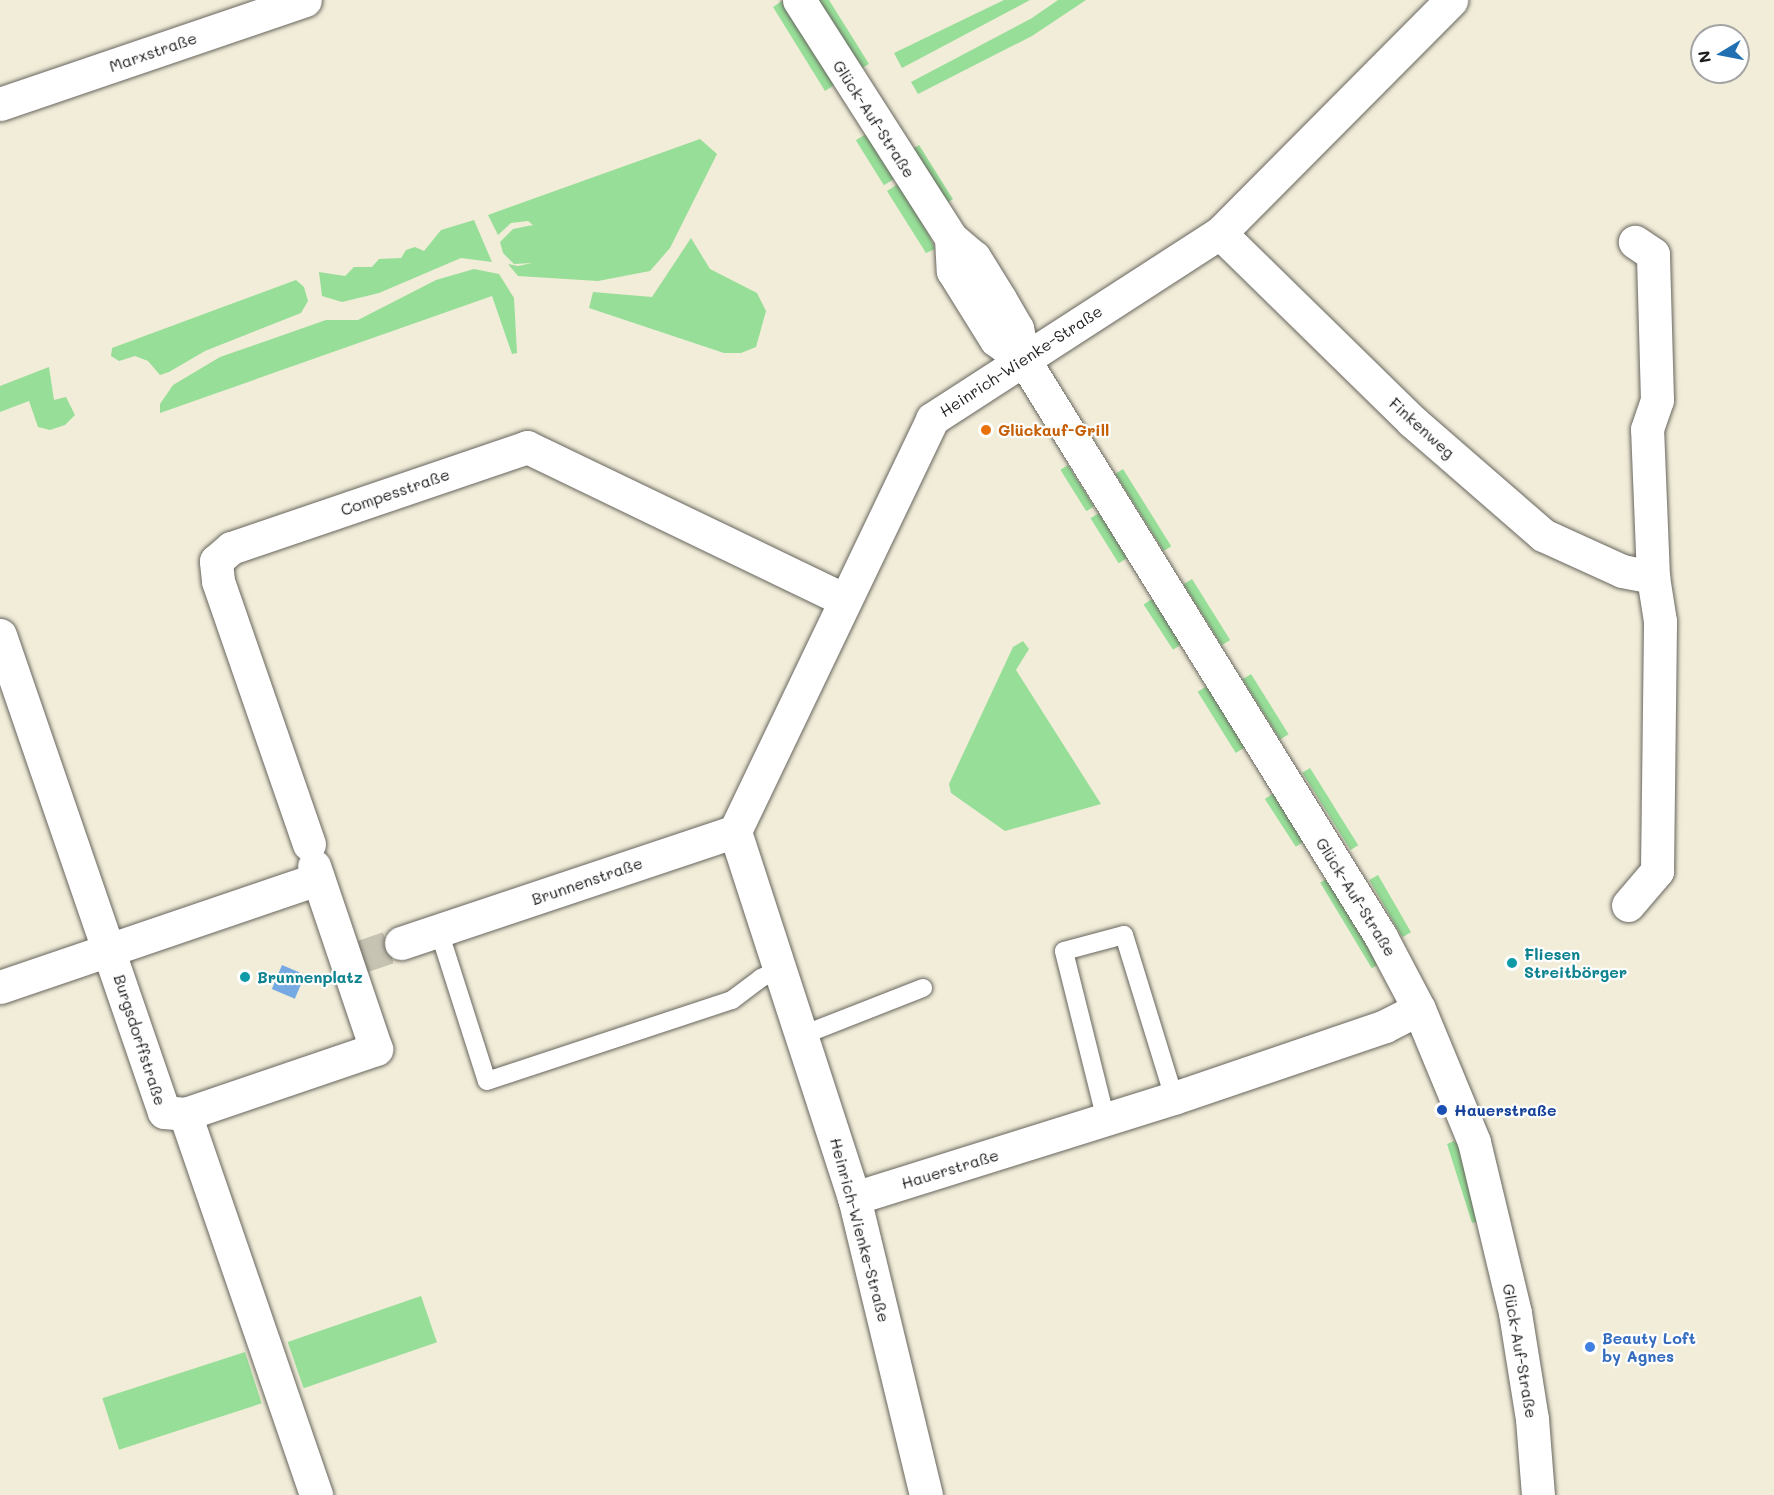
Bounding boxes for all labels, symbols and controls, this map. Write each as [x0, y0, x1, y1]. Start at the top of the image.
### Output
north arrow [1690, 24, 1750, 84]
street label: Marxstraße [106, 28, 200, 76]
text: N [1692, 49, 1715, 65]
street label: Glück-Auf-Straße [829, 57, 919, 181]
street label: Heinrich-Wienke-Straße [936, 301, 1106, 421]
street label: Finkenweg [1385, 394, 1459, 462]
place label: Glückauf-Grill [998, 420, 1109, 440]
marker: Glückauf-Grill [979, 423, 993, 437]
street label: Compesstraße [338, 464, 452, 520]
street label: Glück-Auf-Straße [1312, 834, 1400, 960]
street label: Brunnenstraße [529, 853, 645, 909]
place label: Fliesen Streitbörger [1524, 944, 1627, 982]
marker: Fliesen Streitbörger [1505, 956, 1519, 970]
place label: Brunnenplatz [257, 967, 363, 987]
marker: Brunnenplatz [238, 970, 252, 984]
street label: Burgsdorffstraße [110, 972, 170, 1108]
place label: Hauerstraße [1454, 1100, 1557, 1120]
marker: Hauerstraße [1435, 1103, 1449, 1117]
street label: Heinrich-Wienke-Straße [826, 1136, 894, 1324]
street label: Hauerstraße [899, 1145, 1001, 1193]
street label: Glück-Auf-Straße [1499, 1282, 1541, 1420]
place label: Beauty Loft by Agnes [1602, 1328, 1696, 1366]
marker: Beauty Loft by Agnes [1583, 1340, 1597, 1354]

